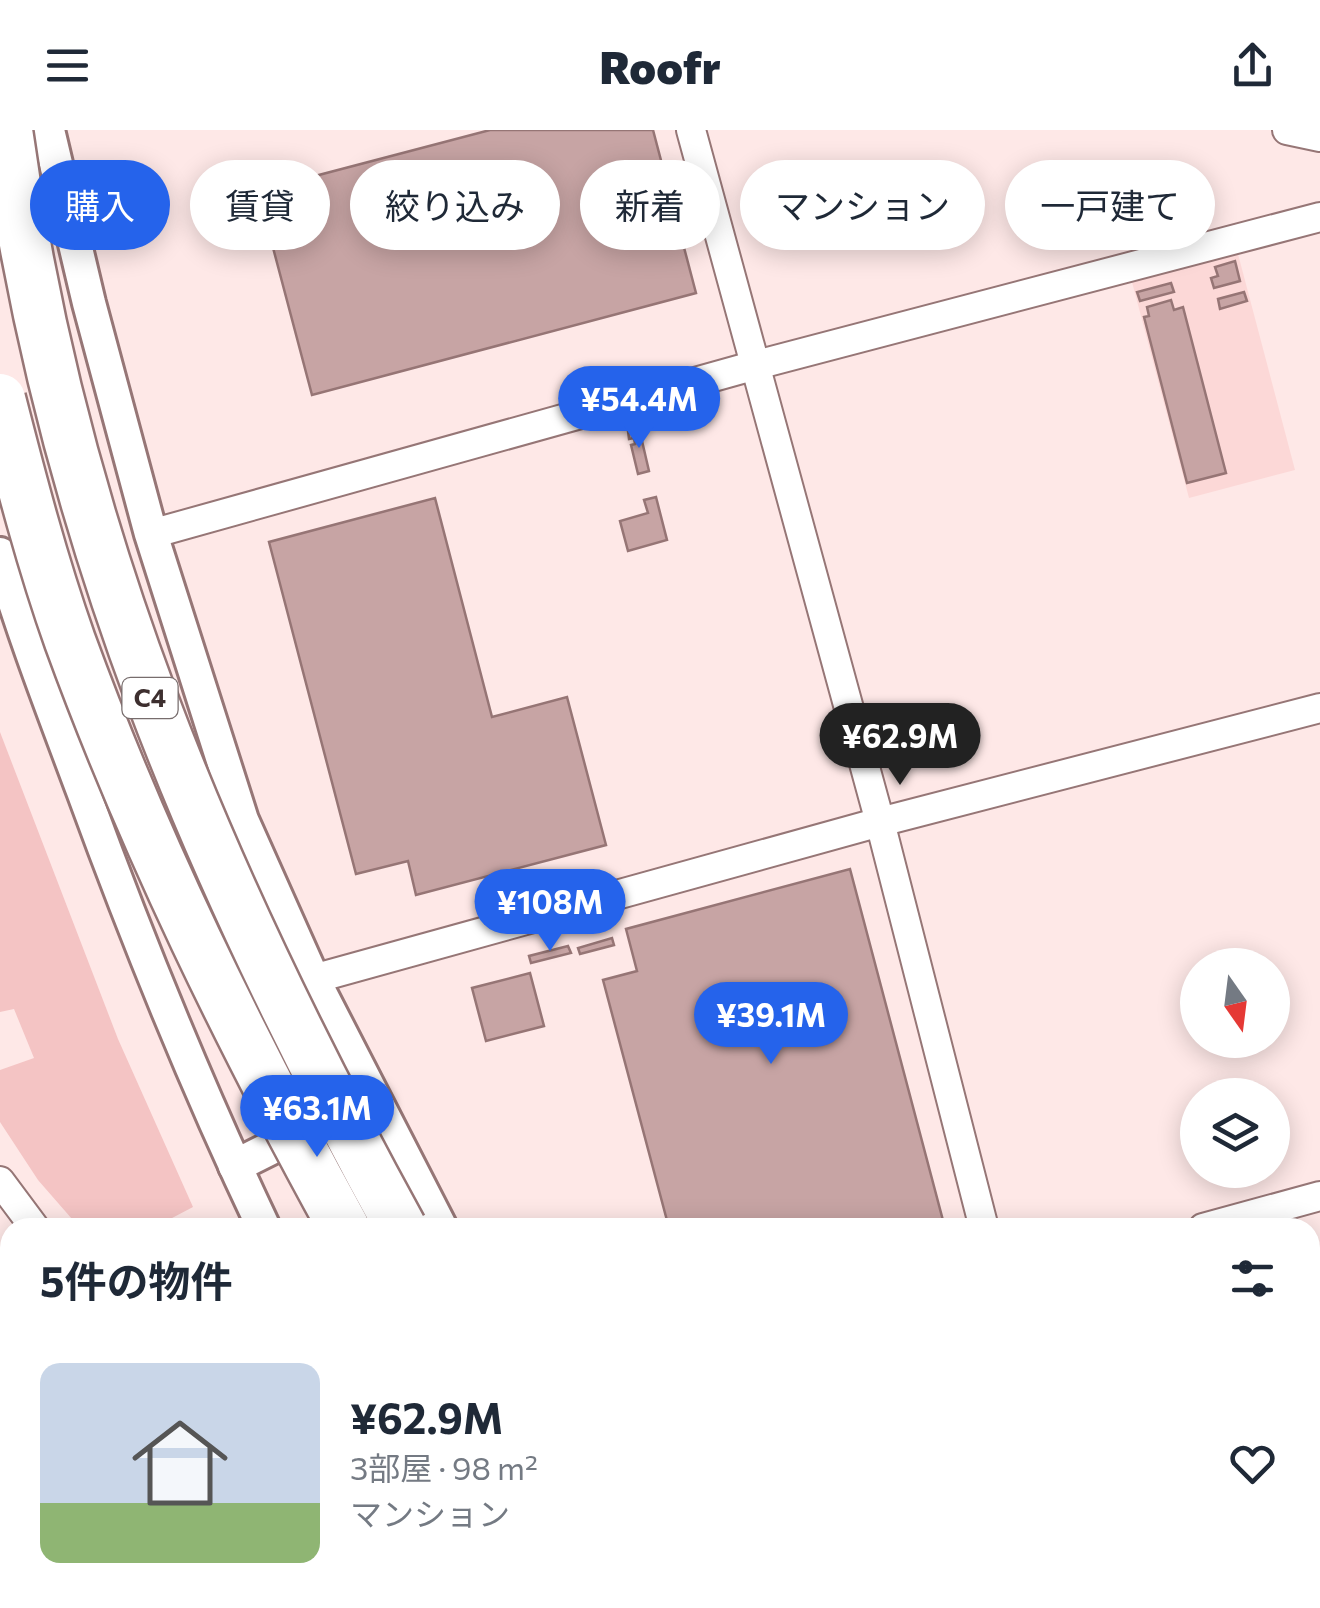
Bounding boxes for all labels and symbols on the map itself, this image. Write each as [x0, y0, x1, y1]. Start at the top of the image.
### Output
pin: ¥54.4M [558, 366, 720, 451]
road number: C4 [122, 678, 178, 718]
pin: ¥62.9M [819, 703, 981, 788]
pin: ¥108M [480, 869, 620, 954]
north arrow [1180, 948, 1290, 1058]
pin: ¥39.1M [690, 982, 852, 1067]
pin: ¥63.1M [236, 1075, 398, 1160]

